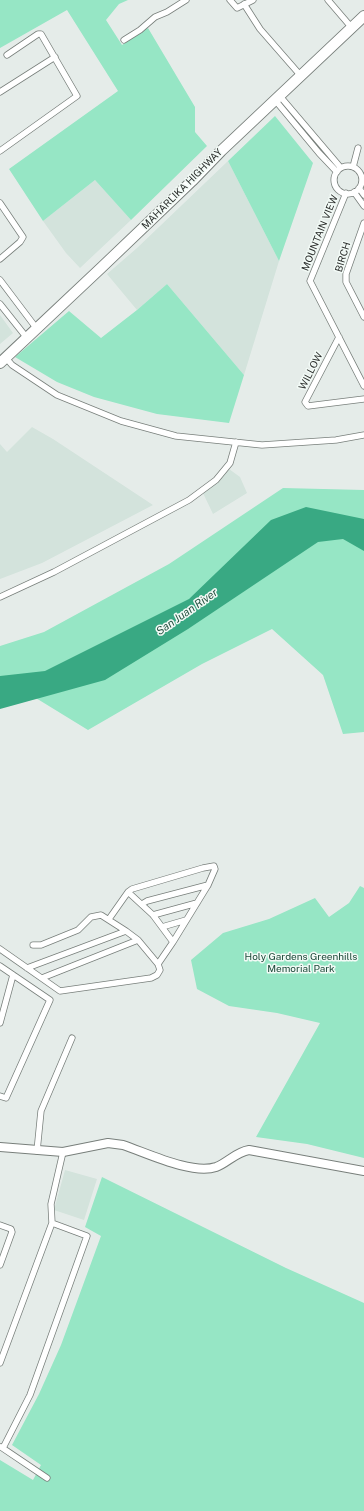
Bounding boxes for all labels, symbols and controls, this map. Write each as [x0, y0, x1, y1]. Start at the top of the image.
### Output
street label: MAHARLIKA HIGHWAY [139, 146, 225, 232]
street label: MOUNTAIN VIEW [299, 193, 341, 273]
street label: BIRCH [333, 241, 353, 273]
street label: WILLOW [296, 350, 326, 392]
water label: San Juan River [154, 586, 220, 638]
park label: Holy Gardens Greenhills Memorial Park [245, 951, 357, 974]

